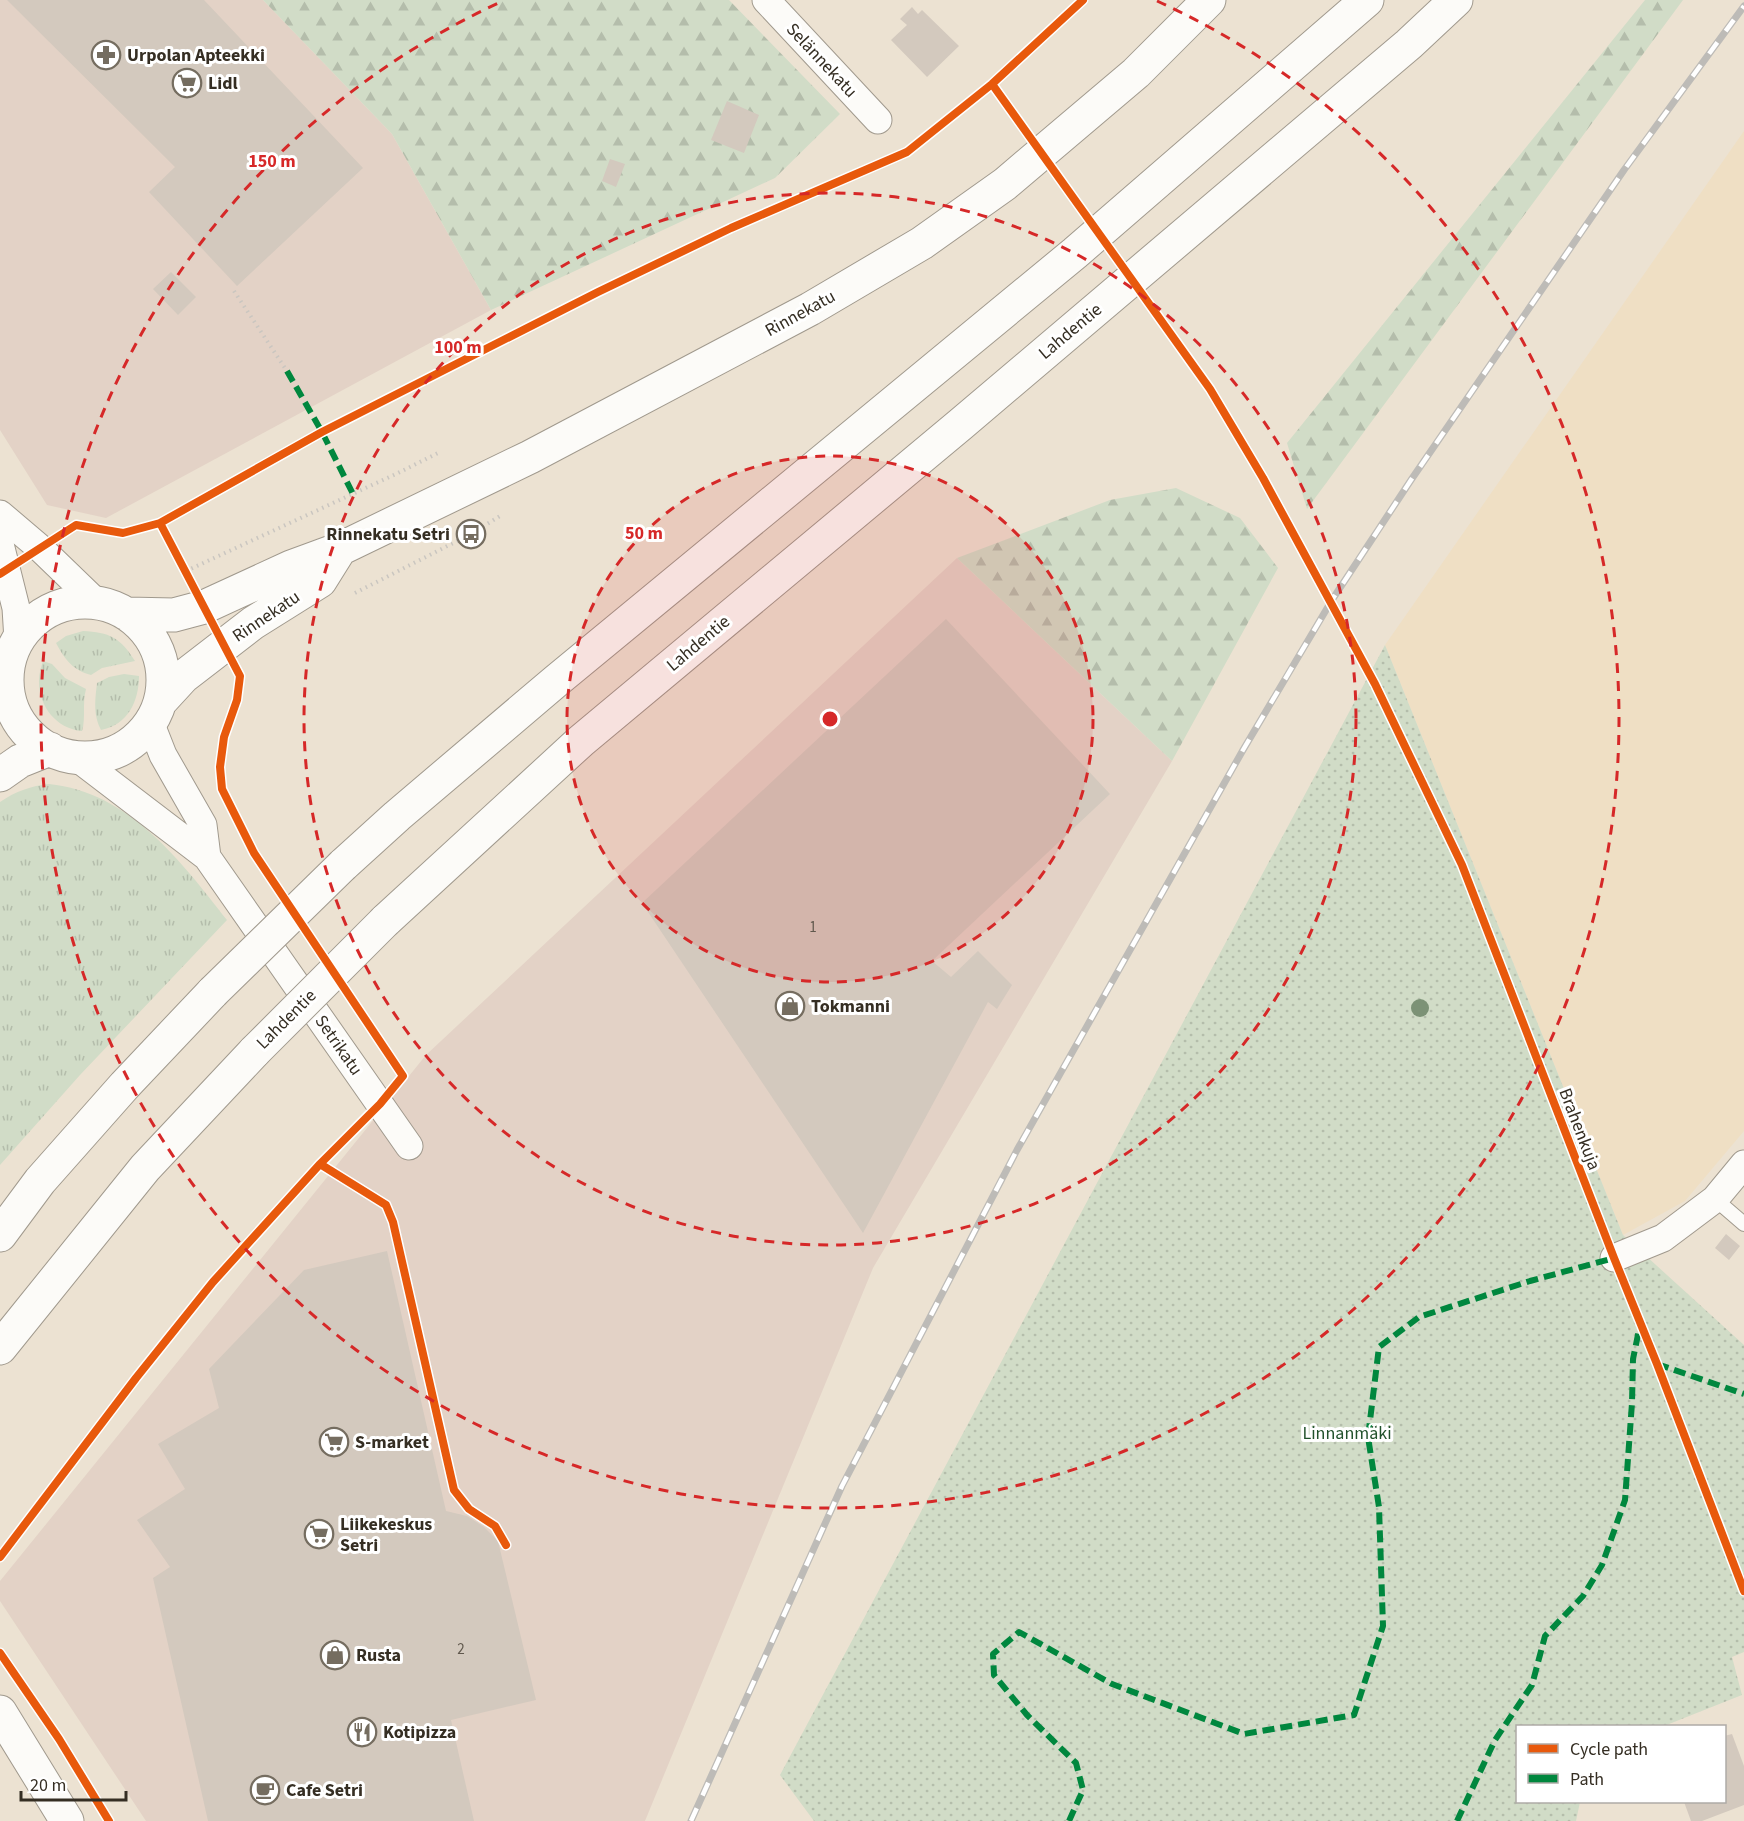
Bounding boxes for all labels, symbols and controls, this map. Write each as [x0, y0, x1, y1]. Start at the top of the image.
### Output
street label: Selännekatu [780, 17, 863, 103]
pharmacy icon: Urpolan Apteekki [90, 39, 122, 71]
place label: Urpolan Apteekki [127, 43, 265, 68]
supermarket icon: Lidl [171, 67, 203, 99]
place label: Lidl [208, 71, 238, 96]
text: 150 m [248, 149, 296, 174]
street label: Rinnekatu [761, 284, 840, 343]
street label: Lahdentie [1033, 297, 1107, 365]
text: 100 m [434, 335, 482, 360]
bus stop icon: Rinnekatu Setri [455, 518, 487, 550]
text: 50 m [625, 521, 663, 546]
place label: Rinnekatu Setri [326, 522, 450, 547]
street label: Rinnekatu [227, 585, 305, 648]
street label: Lahdentie [661, 609, 735, 677]
centre of rings [820, 709, 840, 729]
house number: 1 [809, 917, 817, 938]
street label: Lahdentie [251, 984, 322, 1055]
shop icon: Tokmanni [774, 990, 806, 1022]
place label: Tokmanni [811, 994, 890, 1019]
street label: Setrikatu [309, 1010, 368, 1081]
street label: Brahenkuja [1552, 1085, 1607, 1174]
park label: Linnanmäki [1302, 1421, 1392, 1446]
supermarket icon: S-market [318, 1426, 350, 1458]
place label: S-market [355, 1430, 429, 1455]
place label: Liikekeskus Setri [340, 1512, 432, 1558]
supermarket icon: Liikekeskus Setri [303, 1518, 335, 1550]
shop icon: Rusta [319, 1639, 351, 1671]
house number: 2 [457, 1639, 465, 1660]
place label: Rusta [356, 1643, 401, 1668]
restaurant icon: Kotipizza [346, 1716, 378, 1748]
place label: Kotipizza [383, 1720, 456, 1745]
legend [1516, 1725, 1726, 1803]
text: Cycle path [1570, 1737, 1648, 1762]
scale bar [21, 1764, 126, 1802]
text: Path [1570, 1767, 1604, 1792]
text: 20 m [30, 1773, 66, 1798]
cafe icon: Cafe Setri [249, 1774, 281, 1806]
place label: Cafe Setri [286, 1778, 363, 1803]

